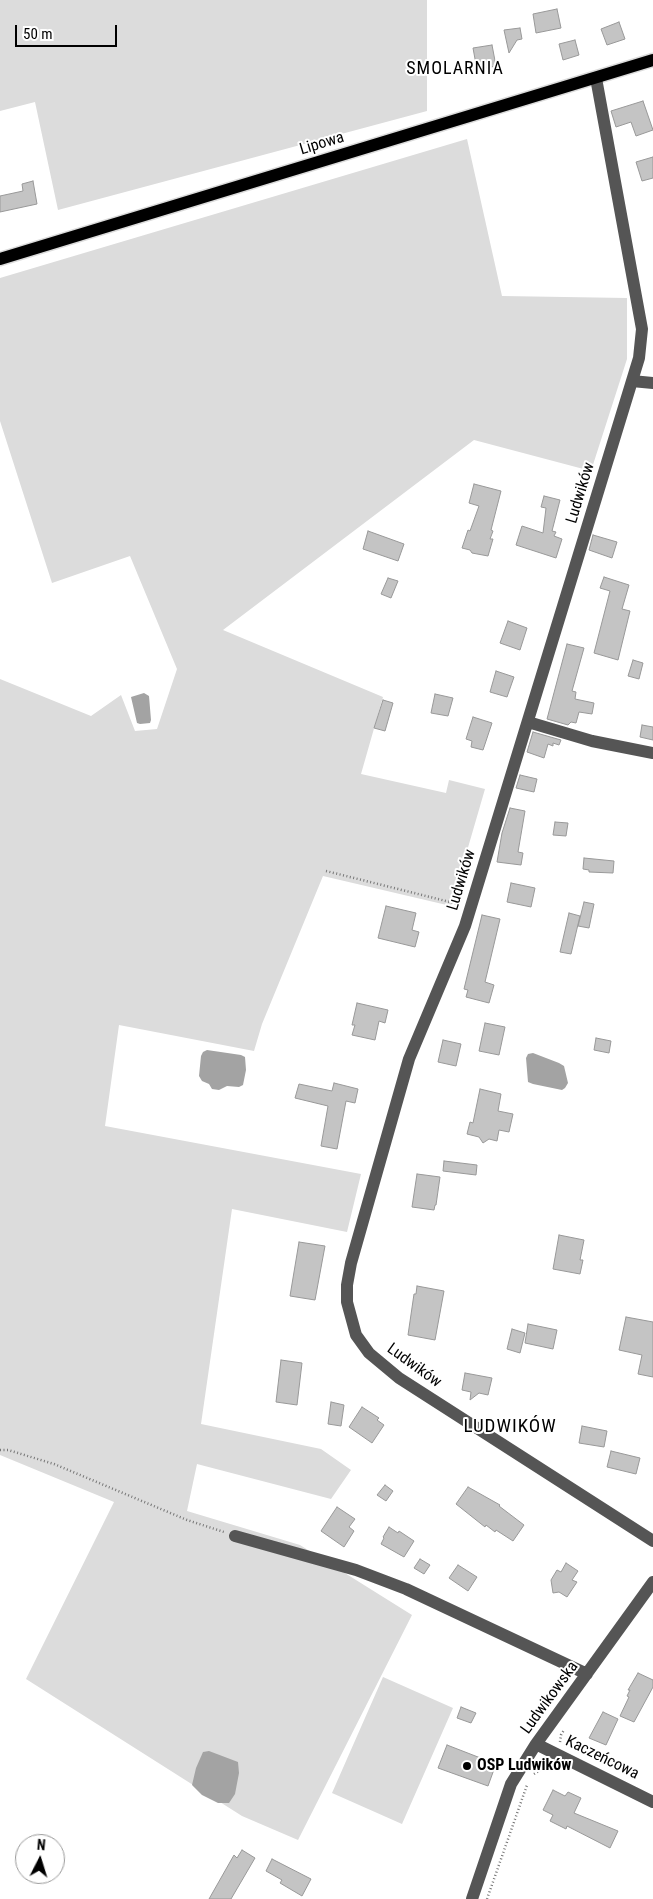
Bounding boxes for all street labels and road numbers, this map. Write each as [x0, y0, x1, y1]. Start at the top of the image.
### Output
street label: Lipowa [298, 128, 346, 160]
street label: Ludwików [563, 460, 599, 526]
street label: Ludwików [444, 847, 480, 913]
street label: Ludwików [383, 1340, 445, 1392]
street label: Ludwikowska [517, 1658, 583, 1738]
street label: Kaczeńcowa [562, 1732, 642, 1784]

